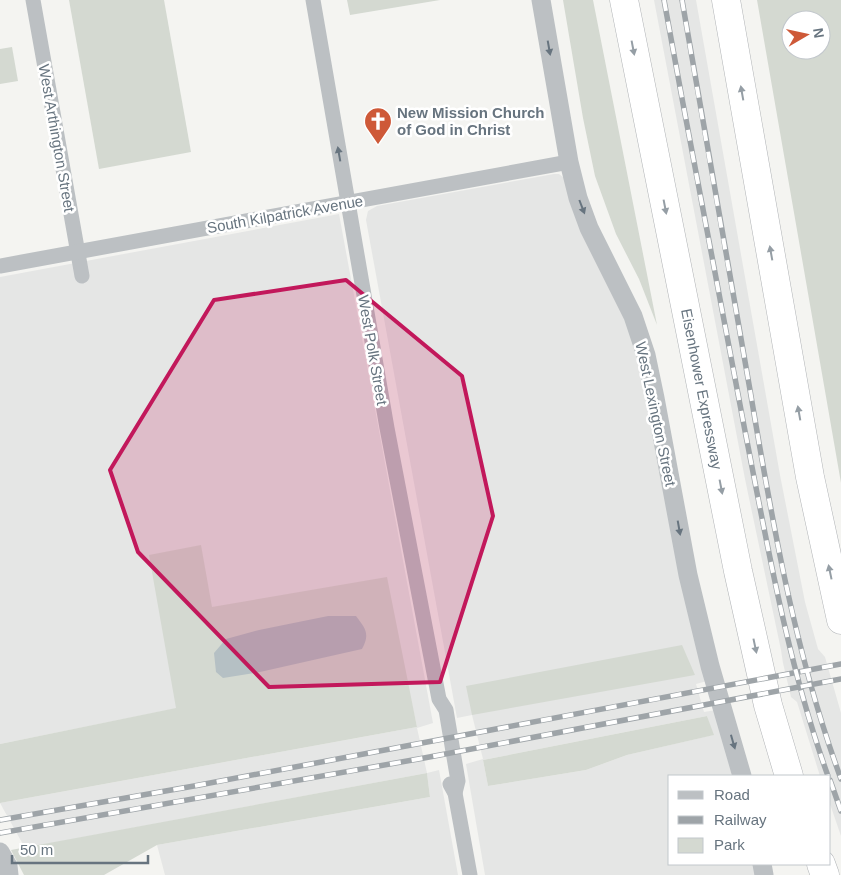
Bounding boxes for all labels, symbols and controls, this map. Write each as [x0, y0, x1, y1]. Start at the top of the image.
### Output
north arrow [781, 10, 831, 60]
text: N [810, 27, 828, 39]
one-way arrow [546, 40, 554, 56]
one-way arrow [630, 40, 638, 56]
street label: West Arthington Street [36, 63, 79, 214]
one-way arrow [738, 85, 746, 101]
place label: New Mission Church of God in Christ [397, 104, 545, 138]
church icon: New Mission Church of God in Christ [363, 106, 393, 145]
one-way arrow [335, 146, 343, 162]
street label: South Kilpatrick Avenue [206, 192, 364, 236]
one-way arrow [578, 200, 586, 215]
one-way arrow [661, 200, 669, 215]
one-way arrow [766, 245, 774, 261]
street label: West Polk Street [355, 294, 391, 407]
street label: Eisenhower Expressway [678, 307, 726, 471]
street label: West Lexington Street [632, 340, 680, 489]
one-way arrow [794, 405, 802, 421]
one-way arrow [718, 479, 726, 495]
one-way arrow [676, 520, 684, 536]
one-way arrow [826, 565, 834, 580]
one-way arrow [751, 638, 759, 653]
one-way arrow [729, 734, 737, 749]
legend [668, 775, 831, 865]
text: Road [714, 786, 750, 803]
text: Railway [714, 811, 767, 828]
scale bar [12, 832, 149, 864]
text: Park [714, 836, 745, 853]
text: 50 m [20, 841, 53, 858]

